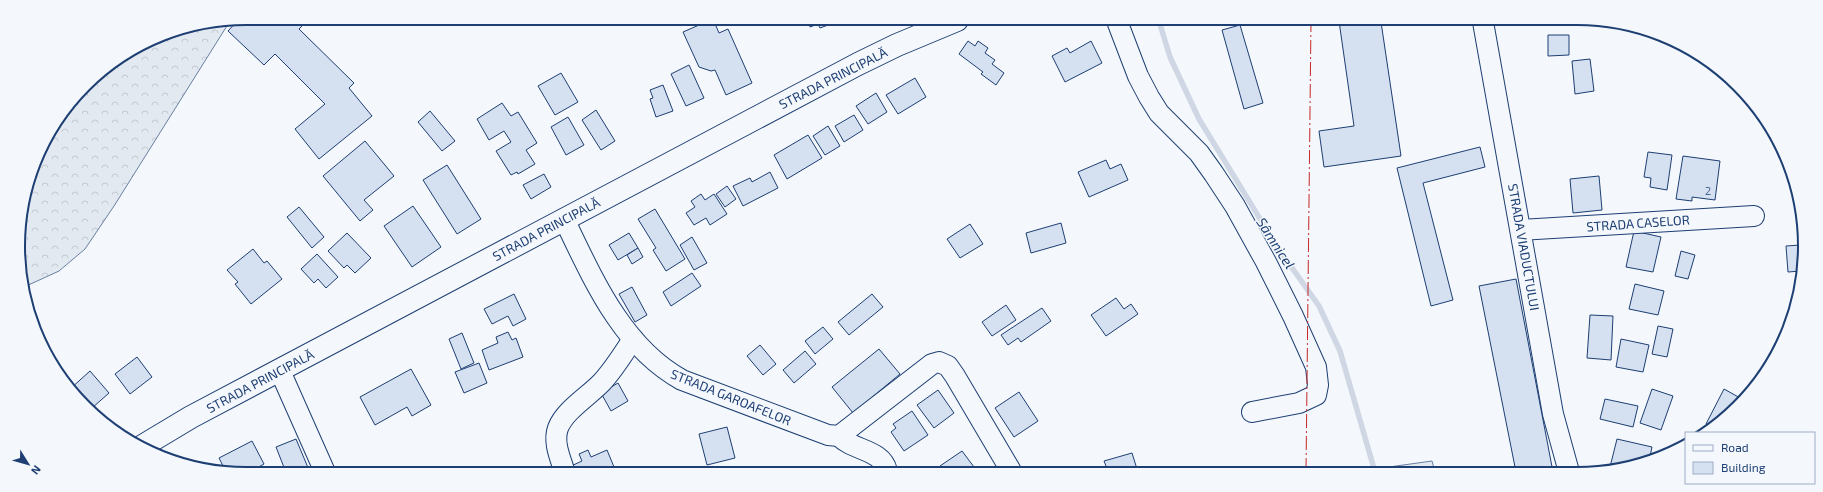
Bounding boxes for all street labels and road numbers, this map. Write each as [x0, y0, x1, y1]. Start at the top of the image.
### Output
street label: STRADA PRINCIPALĂ [776, 44, 890, 112]
street label: STRADA VIADUCTULUI [1505, 182, 1543, 312]
street label: STRADA PRINCIPALĂ [490, 194, 602, 264]
street label: STRADA CASELOR [1586, 211, 1690, 235]
street label: STRADA PRINCIPALĂ [204, 346, 316, 416]
street label: STRADA GAROAFELOR [668, 365, 794, 429]

